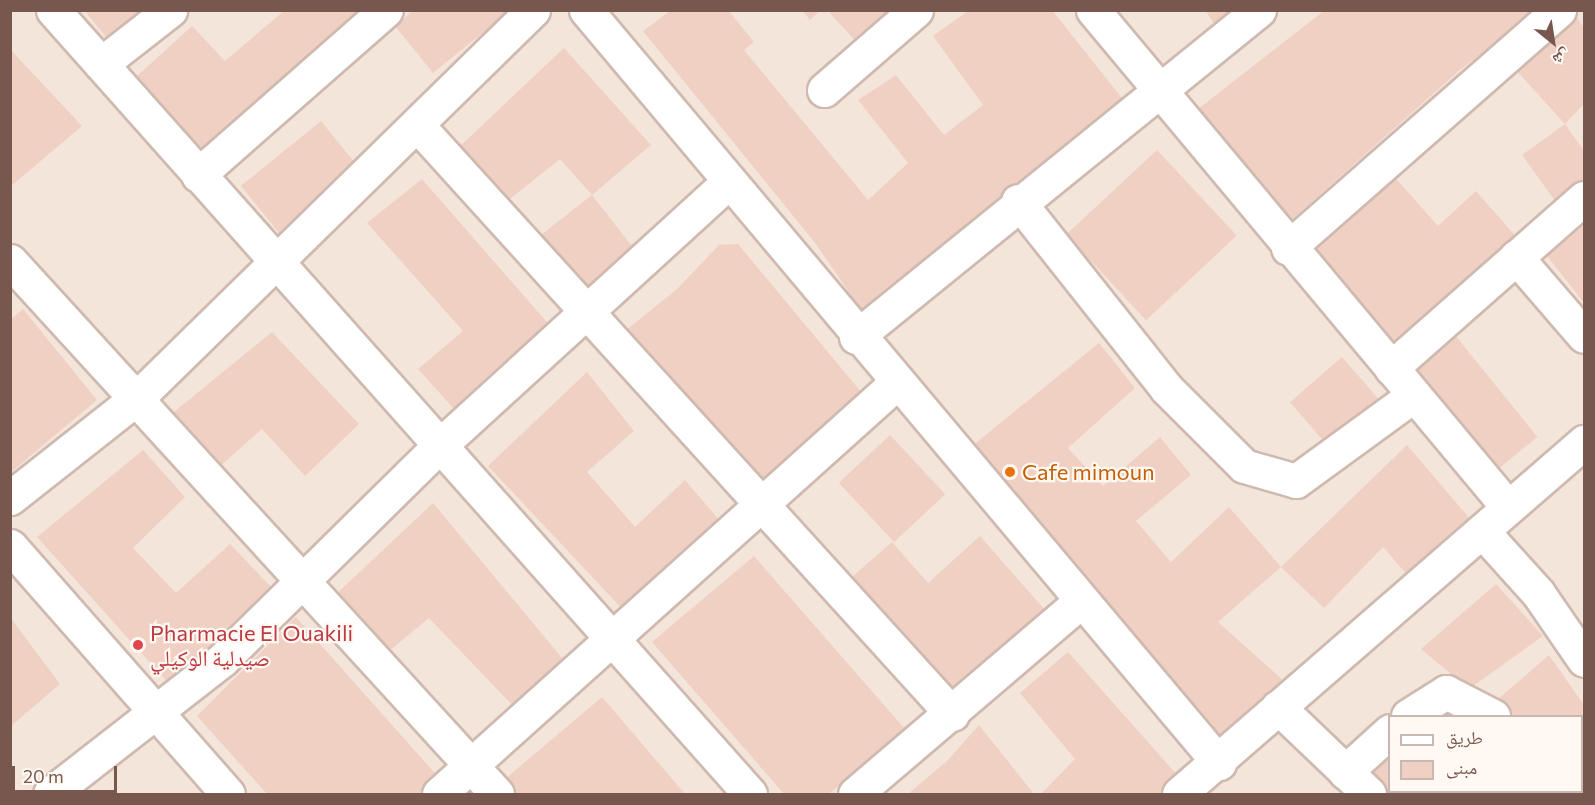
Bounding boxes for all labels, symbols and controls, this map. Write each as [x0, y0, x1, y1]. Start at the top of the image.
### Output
north arrow [1523, 12, 1583, 72]
text: ش [1550, 46, 1574, 70]
place label: Cafe mimoun [1022, 459, 1155, 485]
marker: Cafe mimoun [1003, 465, 1017, 479]
place label: Pharmacie El Ouakili صيدلية الوكيلي [150, 619, 353, 670]
marker: Pharmacie El Ouakili صيدلية الوكيلي [131, 638, 145, 652]
legend [1388, 715, 1583, 793]
text: طريق [1446, 726, 1483, 748]
scale bar [15, 754, 120, 792]
text: مبنى [1446, 756, 1477, 778]
text: 20 m [23, 765, 64, 787]

